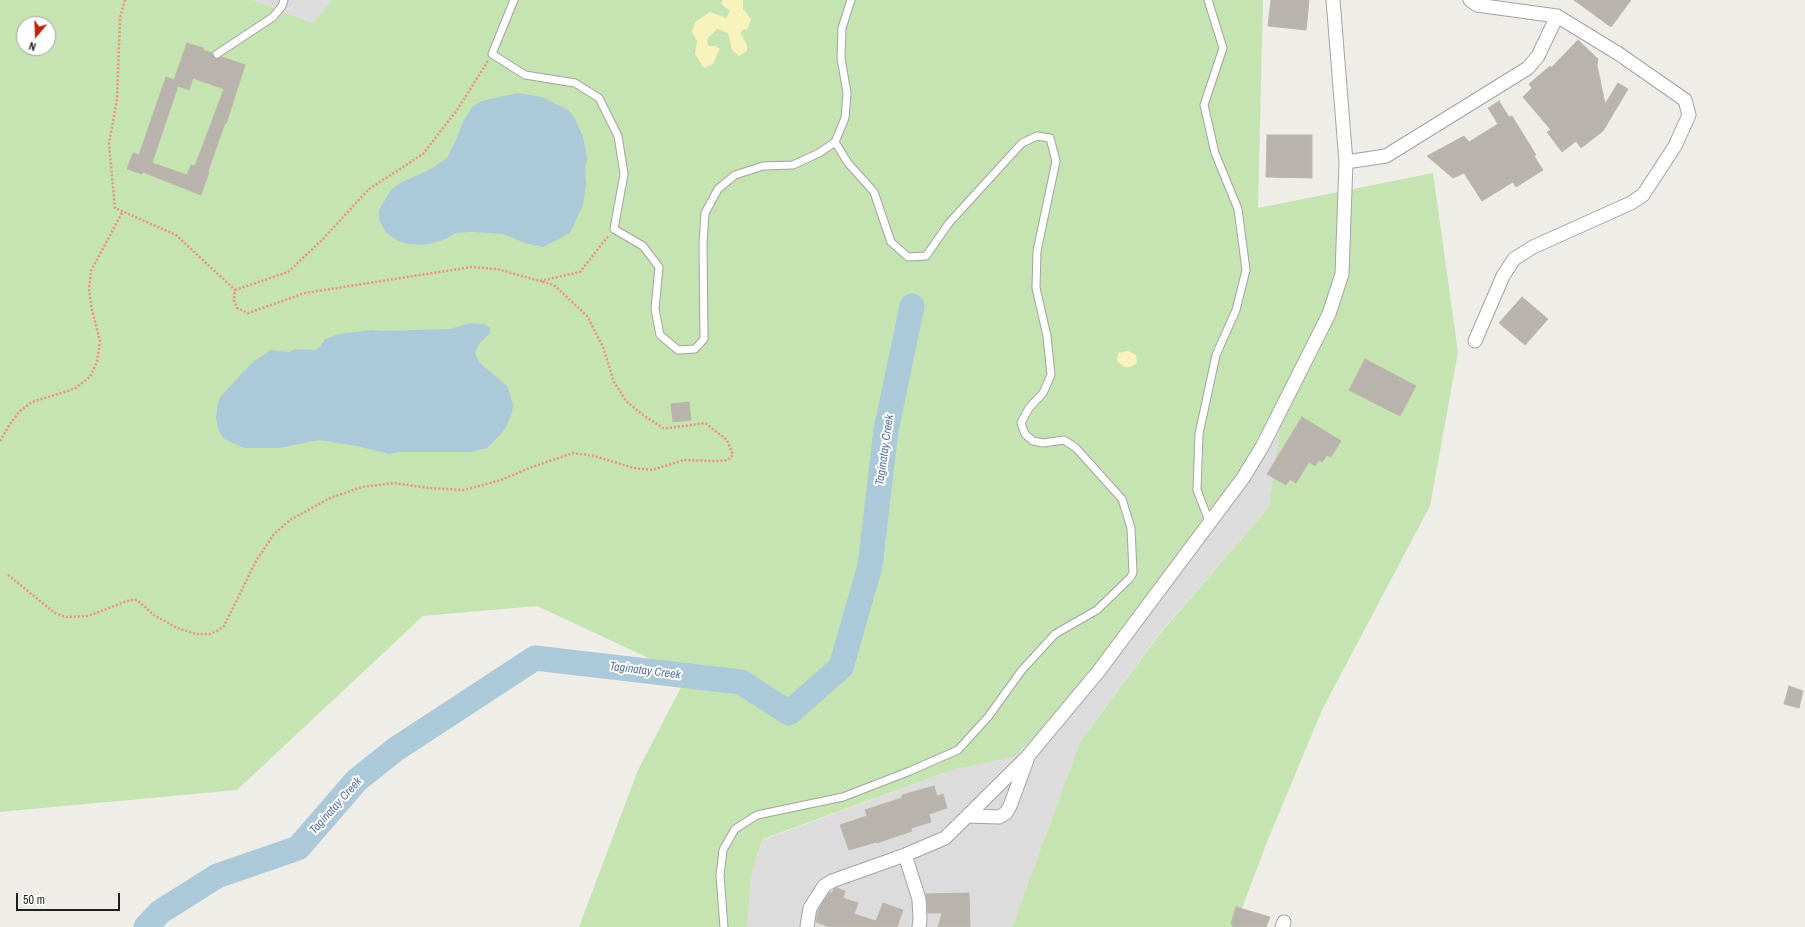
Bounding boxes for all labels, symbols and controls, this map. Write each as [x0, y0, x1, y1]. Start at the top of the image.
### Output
north arrow [16, 16, 56, 56]
text: N [27, 39, 38, 54]
water label: Taginatay Creek [873, 414, 897, 486]
water label: Taginatay Creek [609, 660, 681, 682]
water label: Taginatay Creek [307, 775, 365, 837]
scale bar [18, 885, 122, 911]
text: 50 m [23, 892, 45, 908]

